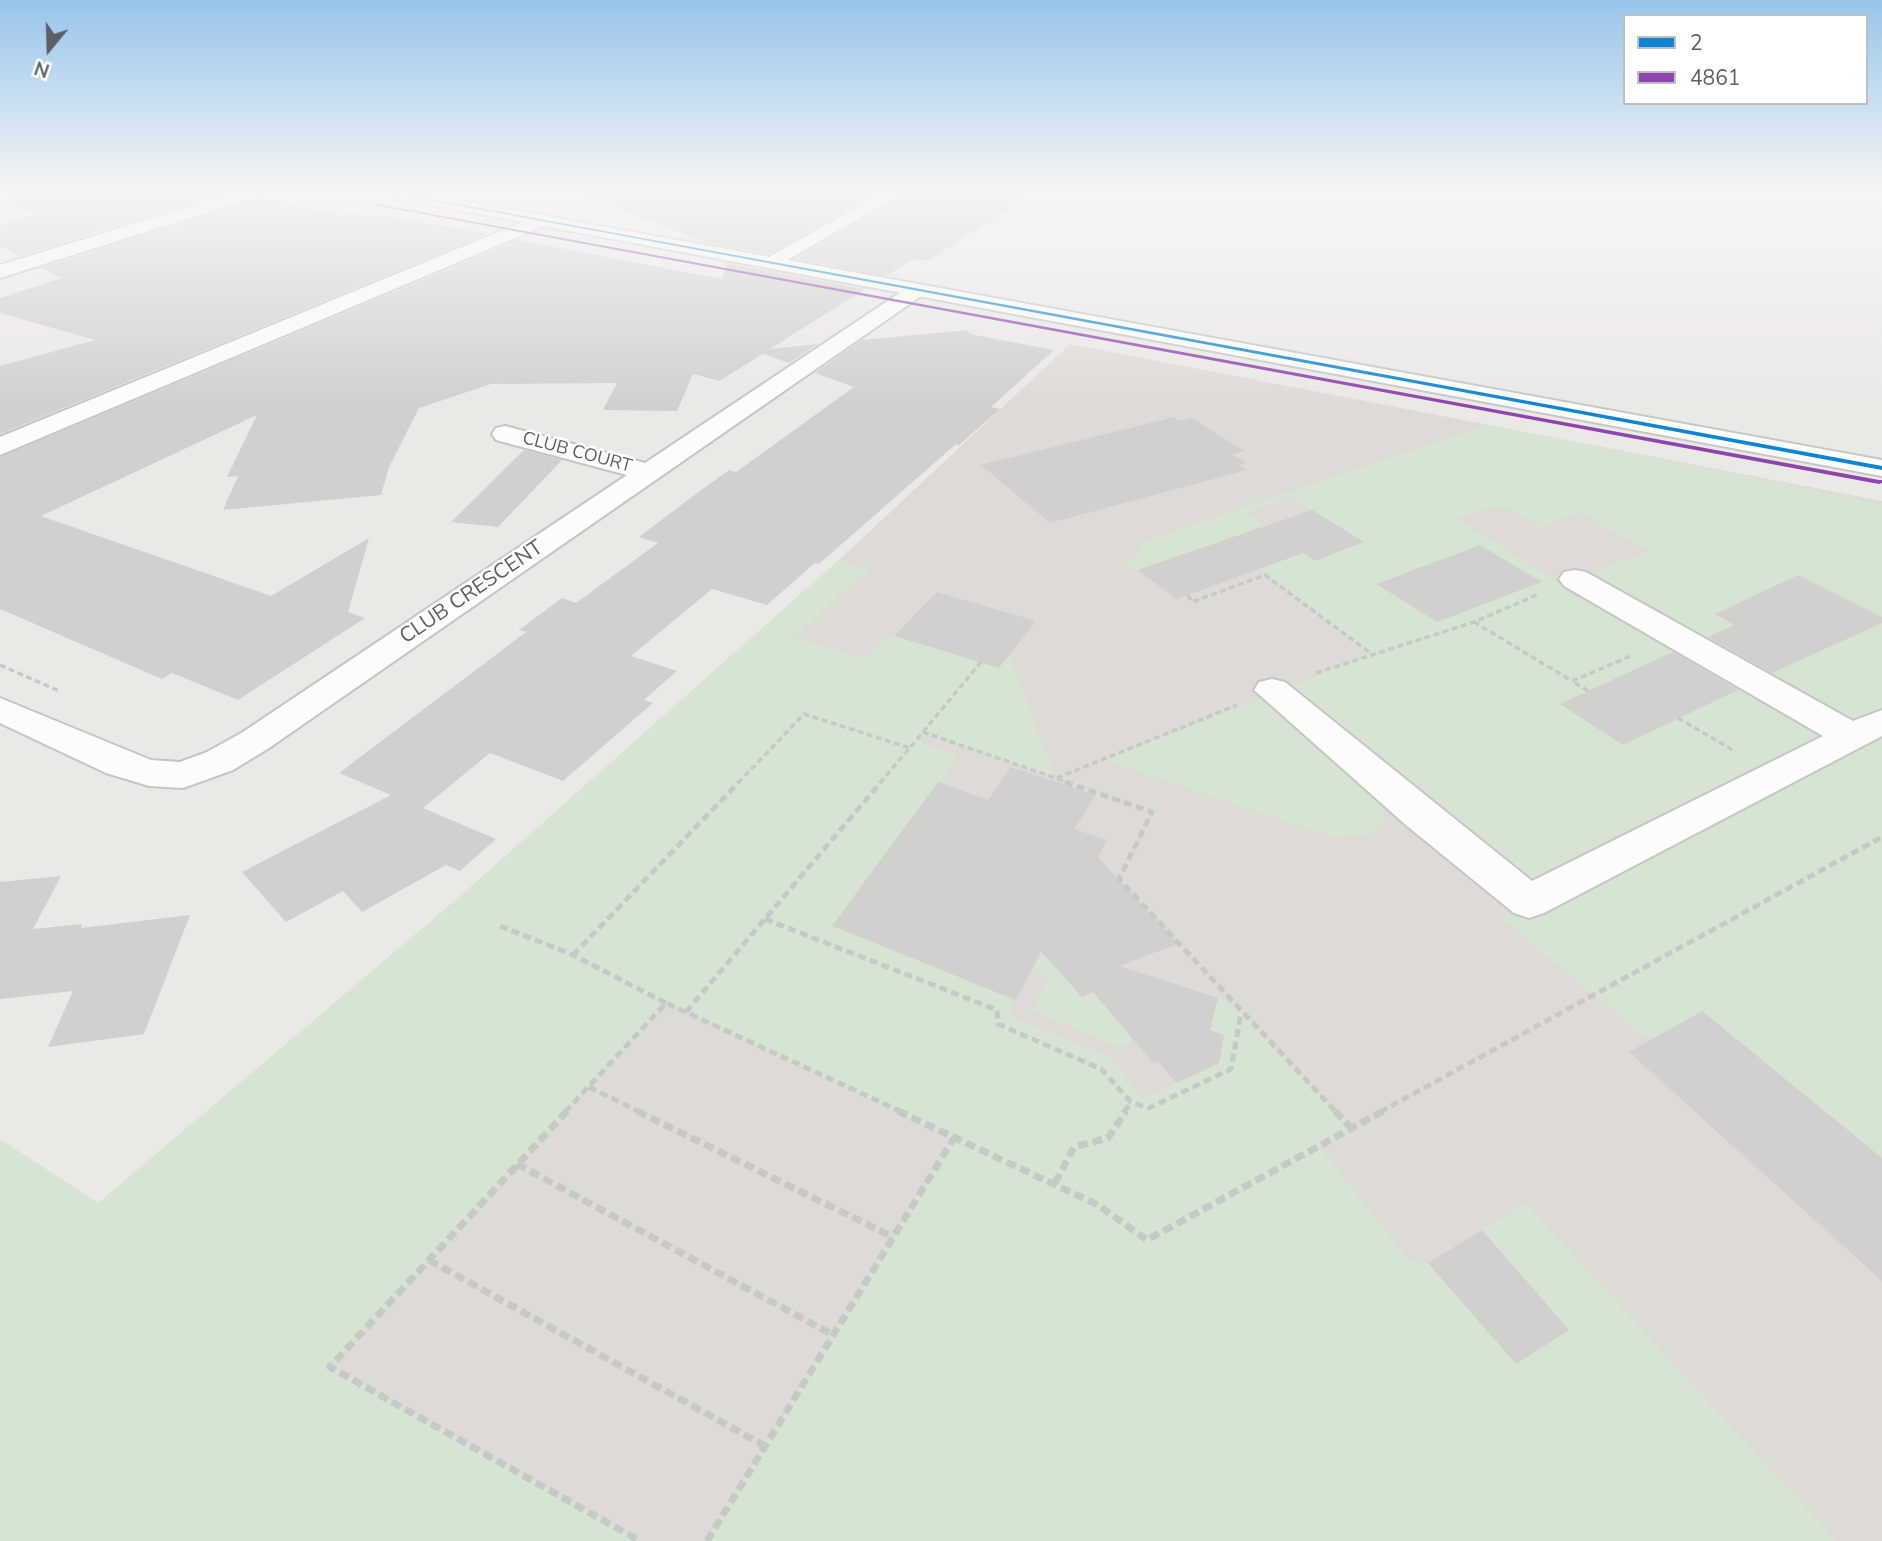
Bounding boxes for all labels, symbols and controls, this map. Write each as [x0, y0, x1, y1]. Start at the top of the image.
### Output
north arrow [14, 14, 84, 84]
legend [1623, 14, 1868, 105]
text: 2 [1690, 29, 1703, 57]
text: N [31, 54, 53, 83]
text: 4861 [1690, 64, 1740, 92]
street label: CLUB COURT [520, 428, 634, 478]
street label: CLUB CRESCENT [396, 536, 548, 650]

